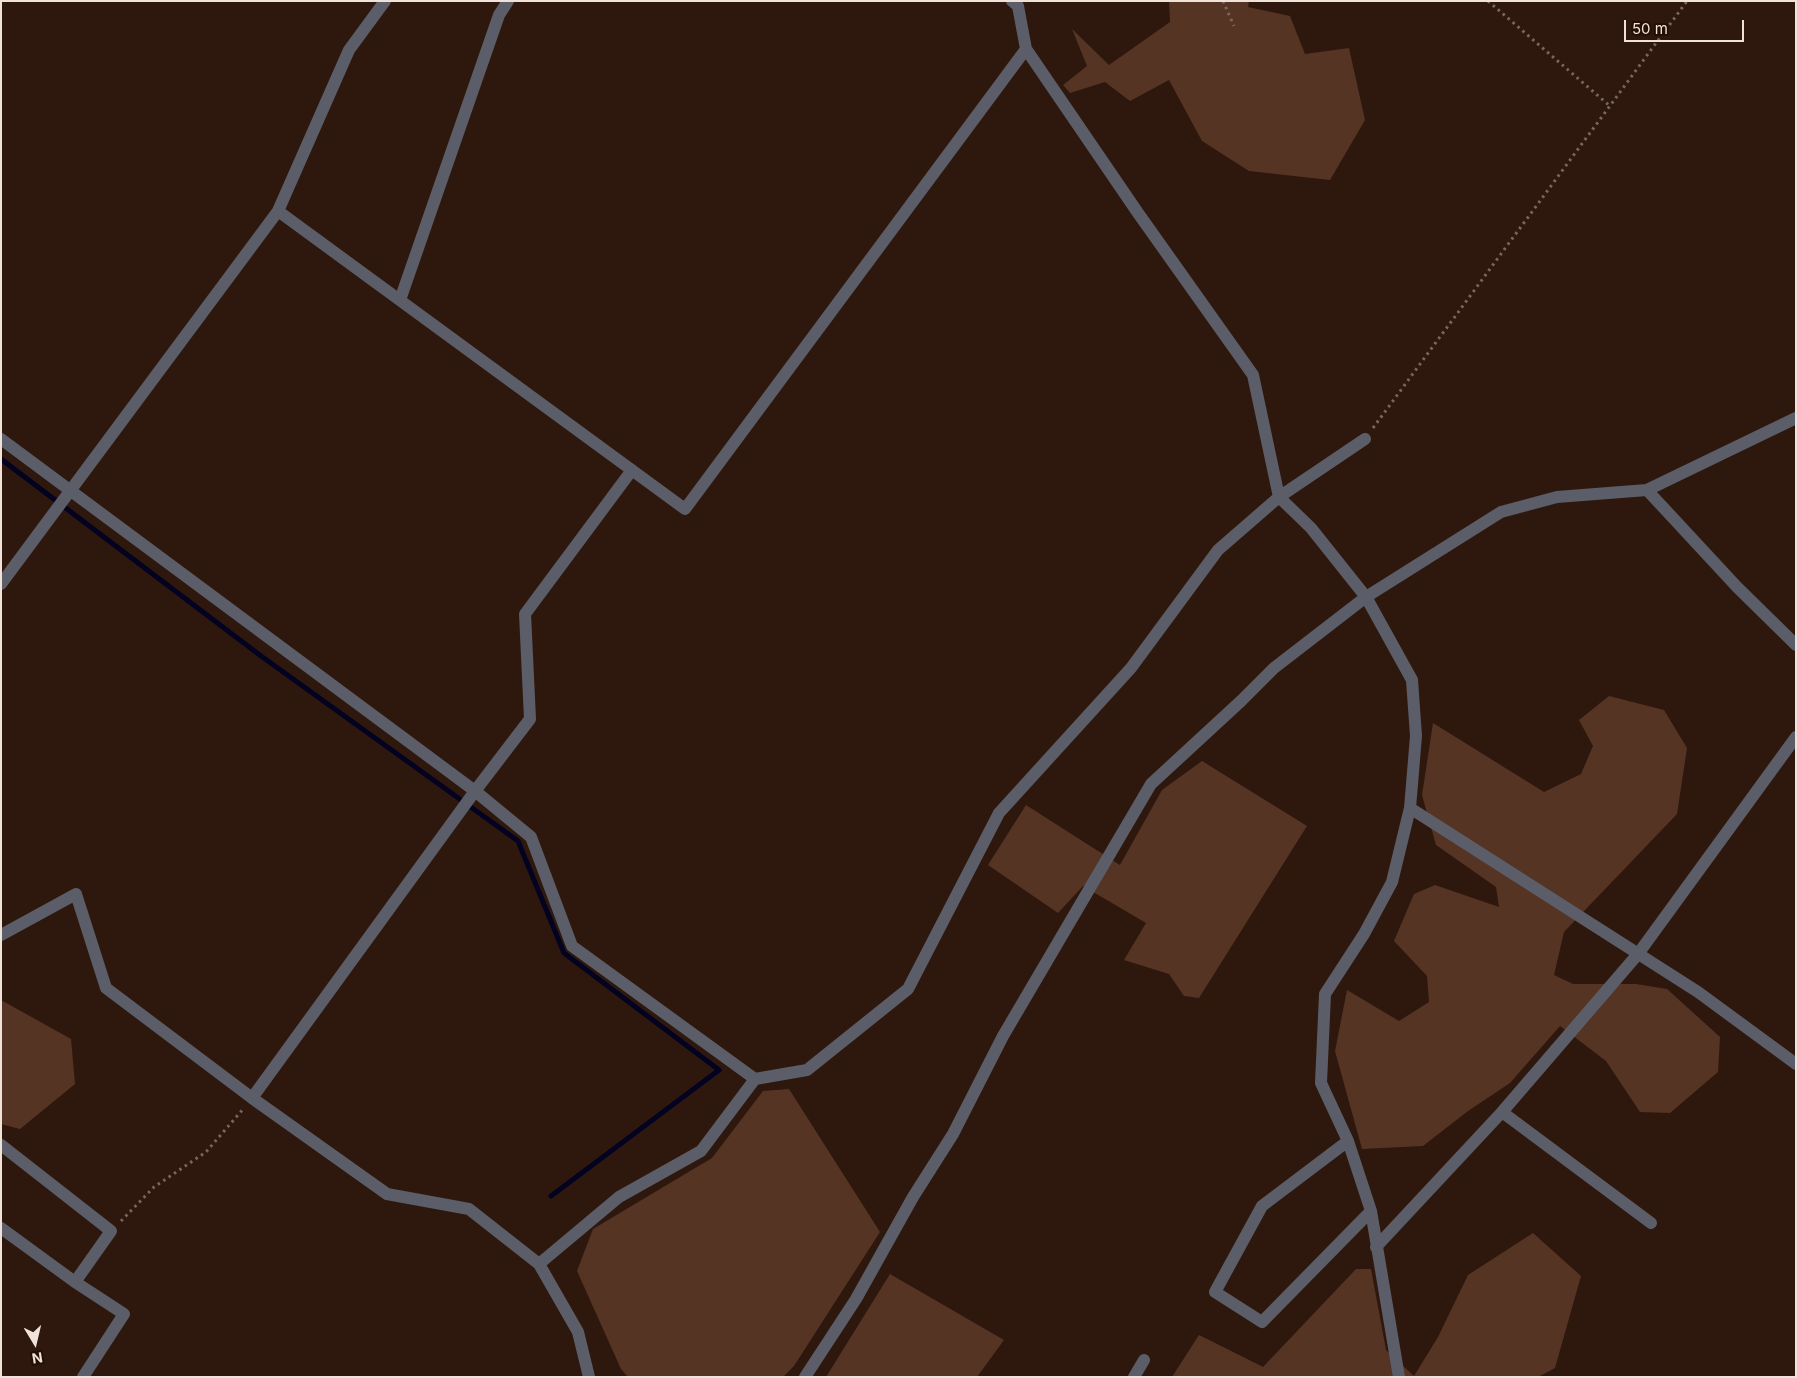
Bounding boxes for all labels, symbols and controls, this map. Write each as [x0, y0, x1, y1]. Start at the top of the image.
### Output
scale bar [1627, 10, 1747, 42]
text: 50 m [1632, 19, 1668, 38]
north arrow [10, 1318, 60, 1368]
text: N [31, 1349, 44, 1368]

